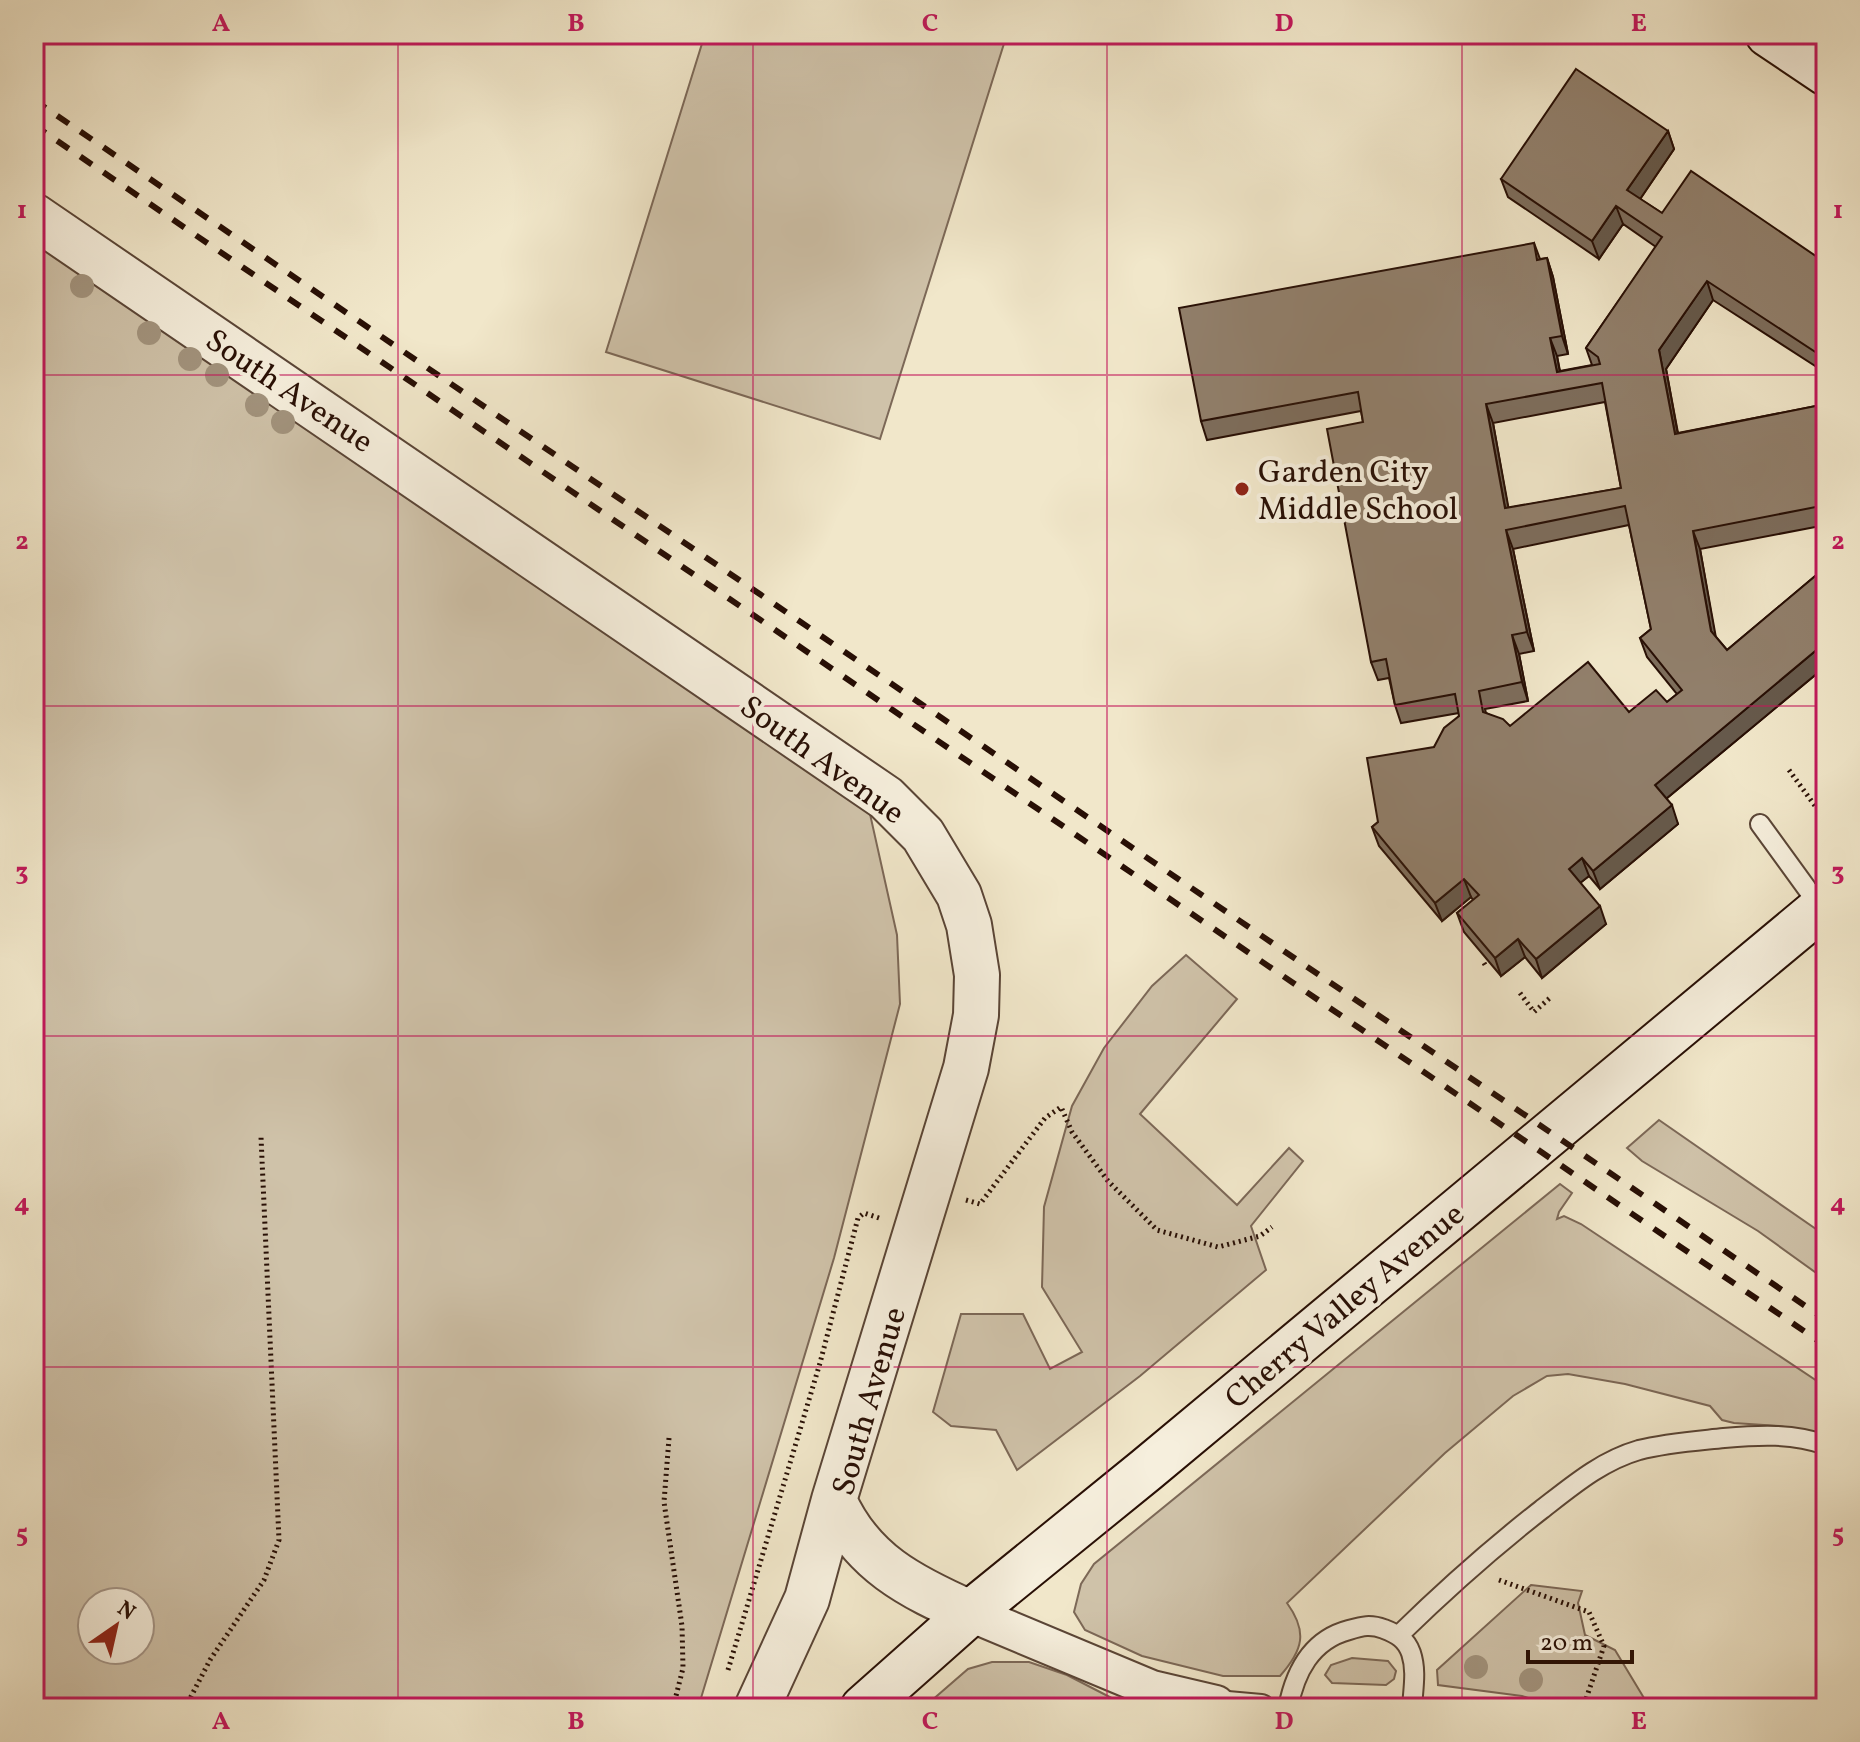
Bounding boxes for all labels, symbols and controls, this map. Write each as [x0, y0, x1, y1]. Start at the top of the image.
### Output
text: A [212, 6, 231, 42]
text: B [567, 6, 585, 42]
text: C [922, 6, 938, 42]
text: D [1274, 6, 1294, 42]
text: E [1631, 6, 1647, 42]
text: 1 [17, 193, 27, 229]
text: 1 [1833, 193, 1843, 229]
street label: South Avenue [196, 320, 381, 465]
place label: Garden City Middle School [1258, 452, 1458, 533]
marker: Garden City Middle School [1233, 480, 1251, 498]
text: 2 [15, 524, 29, 560]
text: 2 [1831, 524, 1845, 560]
street label: South Avenue [730, 687, 913, 836]
text: 3 [15, 855, 29, 891]
text: 3 [1831, 855, 1845, 891]
text: 4 [14, 1186, 30, 1222]
text: 4 [1830, 1186, 1846, 1222]
street label: Cherry Valley Avenue [1217, 1194, 1475, 1421]
street label: South Avenue [823, 1302, 919, 1501]
text: 5 [16, 1517, 28, 1553]
text: 5 [1832, 1517, 1844, 1553]
north arrow [76, 1586, 156, 1666]
text: N [110, 1594, 141, 1629]
scale bar [1528, 1614, 1632, 1664]
text: 20 m [1540, 1627, 1593, 1661]
text: A [212, 1704, 231, 1740]
text: B [567, 1704, 585, 1740]
text: C [922, 1704, 938, 1740]
text: D [1274, 1704, 1294, 1740]
text: E [1631, 1704, 1647, 1740]

